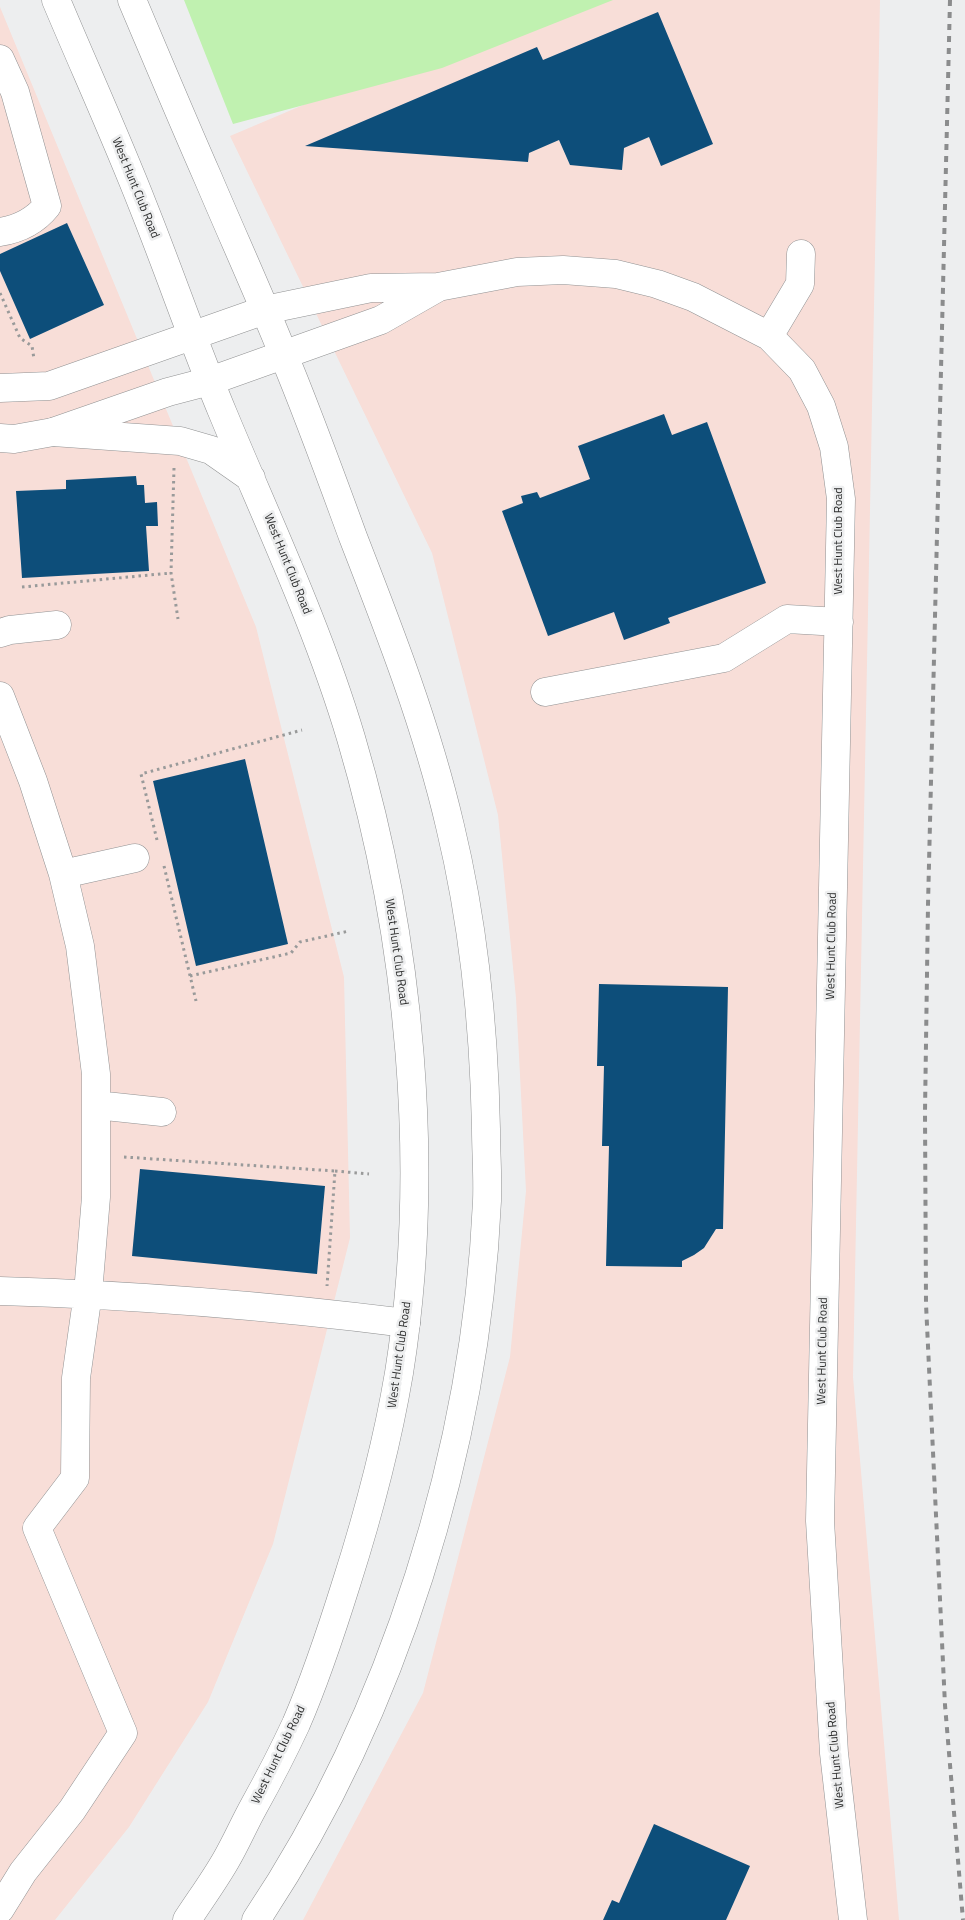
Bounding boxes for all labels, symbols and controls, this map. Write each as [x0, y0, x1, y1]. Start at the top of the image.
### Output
street label: West Hunt Club Road [108, 136, 162, 240]
street label: West Hunt Club Road [832, 487, 846, 595]
street label: West Hunt Club Road [260, 512, 314, 616]
street label: West Hunt Club Road [824, 892, 840, 1000]
street label: West Hunt Club Road [381, 898, 411, 1006]
street label: West Hunt Club Road [815, 1297, 831, 1405]
street label: West Hunt Club Road [385, 1301, 415, 1409]
street label: West Hunt Club Road [824, 1701, 848, 1809]
street label: West Hunt Club Road [249, 1704, 309, 1806]

